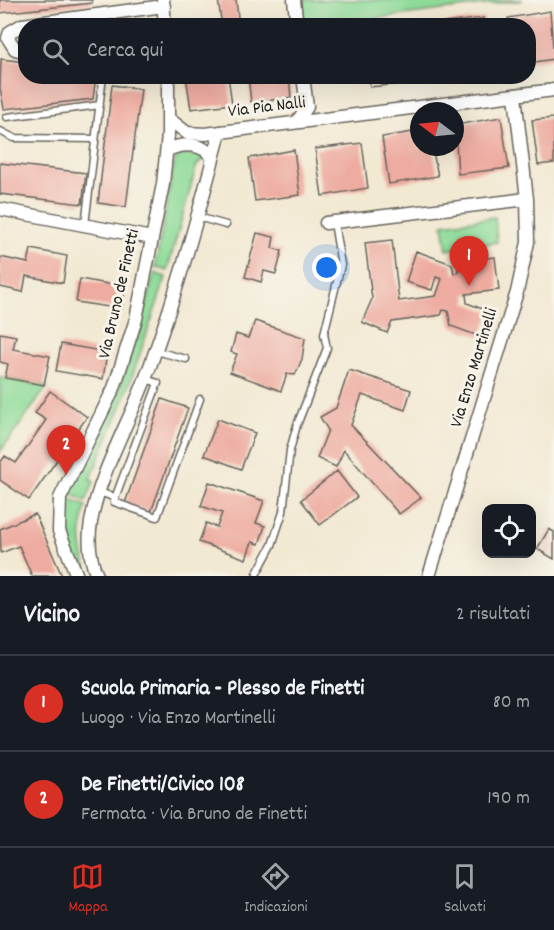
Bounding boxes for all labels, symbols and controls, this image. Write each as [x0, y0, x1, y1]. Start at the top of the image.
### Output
search box [18, 18, 536, 84]
icon: search [39, 35, 72, 68]
text: Cerca qui [87, 36, 163, 67]
street label: Via Pia Nalli [227, 91, 307, 125]
north arrow [410, 102, 464, 156]
street label: Via Bruno de Finetti [93, 227, 147, 361]
pin: 1 [450, 236, 488, 286]
your location [312, 253, 341, 282]
street label: Via Enzo Martinelli [445, 305, 505, 431]
pin: 2 [46, 426, 86, 475]
map controls [482, 504, 536, 558]
button: locate [482, 504, 536, 558]
text: Vicino [24, 597, 80, 634]
text: 2 risultati [456, 601, 530, 629]
text: Scuola Primaria - Plesso de Finetti [81, 674, 364, 705]
text: 1 [41, 689, 46, 717]
text: 80 m [493, 689, 530, 717]
text: Luogo · Via Enzo Martinelli [81, 705, 276, 733]
text: De Finetti/Civico 108 [81, 770, 245, 801]
text: 2 [39, 785, 48, 813]
text: 190 m [487, 785, 530, 813]
text: Fermata · Via Bruno de Finetti [81, 801, 307, 829]
tab: Mappa [68, 860, 108, 919]
tab: Indicazioni [244, 860, 307, 919]
tab: Salvati [444, 860, 486, 919]

